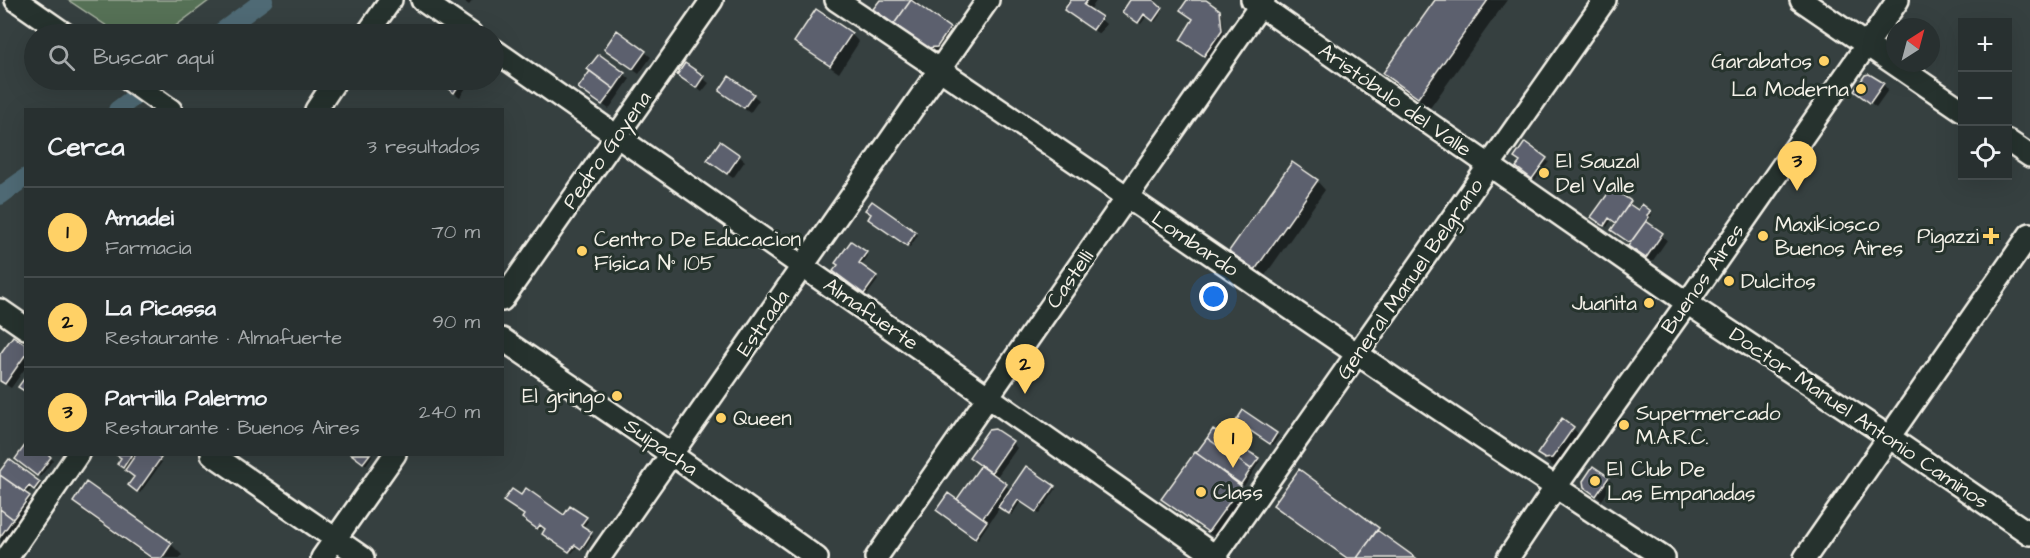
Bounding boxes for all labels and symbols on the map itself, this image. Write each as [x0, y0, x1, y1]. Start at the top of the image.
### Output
north arrow [1886, 18, 1940, 72]
street label: Aristóbulo del Valle [1313, 36, 1477, 164]
place label: Garabatos [1711, 47, 1812, 76]
marker: Garabatos [1817, 54, 1831, 68]
place label: La Moderna [1731, 75, 1849, 104]
marker: La Moderna [1854, 82, 1868, 96]
street label: Pedro Goyena [556, 85, 660, 216]
pin: 3 [1778, 142, 1816, 191]
place label: El Sauzal Del Valle [1556, 147, 1639, 200]
marker: El Sauzal Del Valle [1537, 166, 1551, 180]
street label: General Manuel Belgrano [1330, 173, 1492, 386]
street label: Lombardo [1146, 204, 1244, 284]
place label: Maxikiosco Buenos Aires [1775, 210, 1903, 263]
street label: Buenos Aires [1654, 218, 1752, 340]
place label: Pigazzi [1917, 222, 1979, 253]
place label: Centro De Educacion Física N° 105 [594, 225, 801, 278]
marker: Maxikiosco Buenos Aires [1756, 229, 1770, 243]
marker: Pigazzi [1984, 229, 1998, 243]
marker: Centro De Educacion Física N° 105 [575, 244, 589, 258]
street label: Castelli [1039, 244, 1101, 314]
place label: Dulcitos [1741, 267, 1816, 296]
street label: Almafuerte [818, 271, 924, 357]
marker: Dulcitos [1722, 274, 1736, 288]
your location [1199, 282, 1228, 311]
street label: Estrada [730, 284, 797, 362]
place label: Juanita [1572, 289, 1637, 318]
marker: Juanita [1642, 296, 1656, 310]
street label: Doctor Manuel Antonio Caminos [1723, 320, 1995, 516]
pin: 2 [1006, 344, 1044, 394]
place label: El gringo [522, 382, 605, 413]
marker: El gringo [610, 389, 624, 403]
place label: Supermercado M.A.R.C. [1636, 399, 1781, 452]
place label: Queen [733, 404, 792, 433]
street label: Suipacha [618, 411, 704, 484]
marker: Queen [714, 411, 728, 425]
pin: 1 [1214, 418, 1252, 468]
marker: Supermercado M.A.R.C. [1617, 418, 1631, 432]
place label: El Club De Las Empanadas [1607, 455, 1756, 509]
marker: El Club De Las Empanadas [1588, 474, 1602, 488]
place label: Class [1213, 478, 1263, 507]
marker: Class [1194, 485, 1208, 499]

